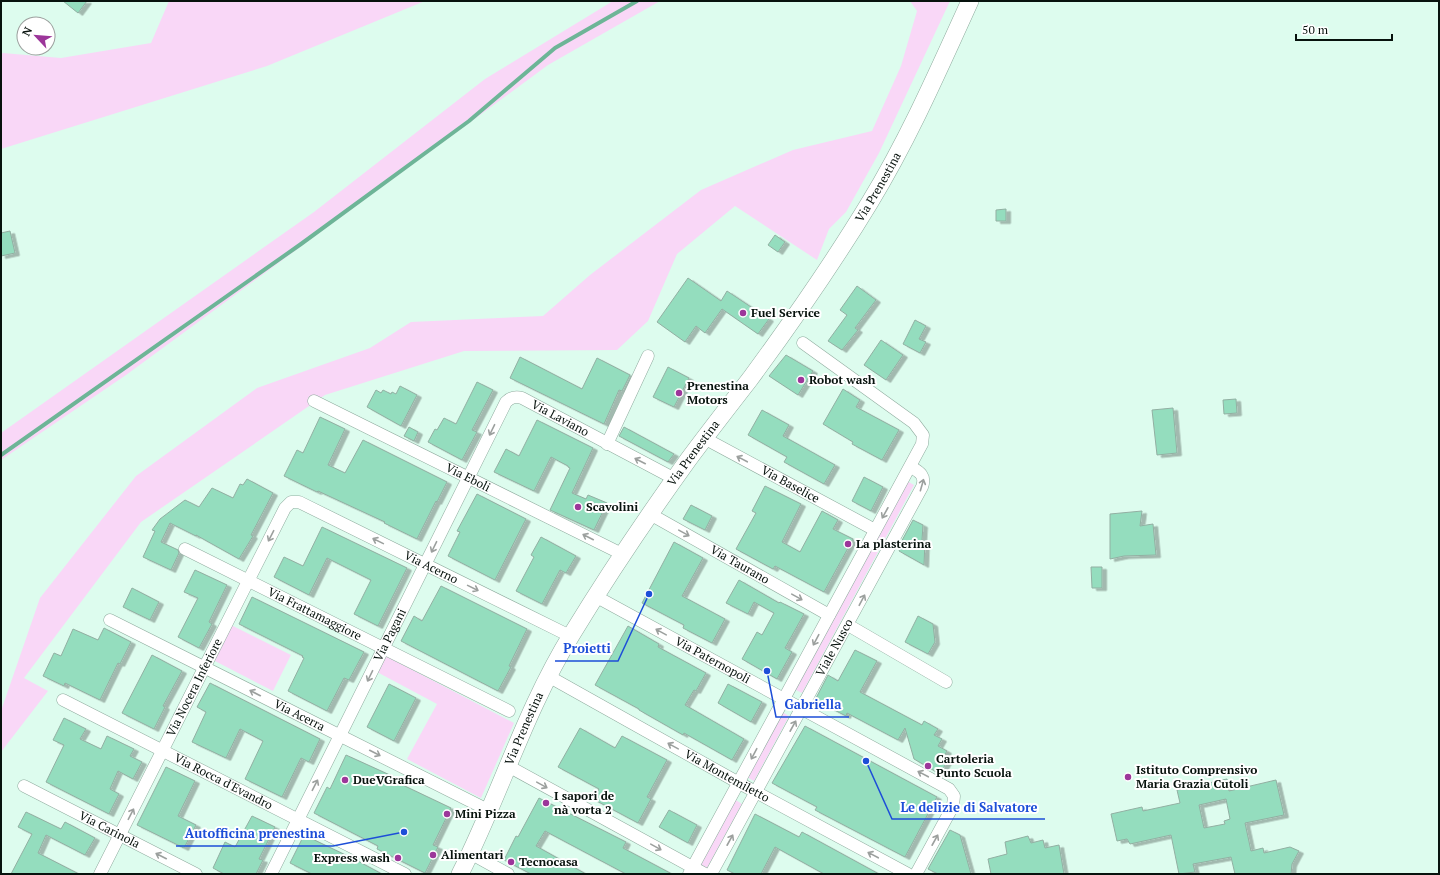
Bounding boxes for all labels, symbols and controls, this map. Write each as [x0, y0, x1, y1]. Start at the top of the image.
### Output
north arrow [16, 16, 56, 56]
scale bar [1296, 16, 1392, 42]
text: 50 m [1302, 22, 1329, 37]
text: N [19, 24, 35, 38]
street label: Via Prenestina [852, 150, 904, 225]
place label: Fuel Service [751, 305, 821, 320]
marker: Fuel Service [738, 308, 748, 318]
place label: Robot wash [809, 372, 876, 387]
marker: Robot wash [796, 375, 806, 385]
place label: Prenestina Motors [687, 378, 749, 407]
marker: Prenestina Motors [674, 388, 684, 398]
street label: Via Laviano [529, 396, 592, 439]
street label: Via Prenestina [664, 417, 722, 489]
one-way arrow [488, 424, 495, 436]
one-way arrow [737, 455, 749, 462]
one-way arrow [634, 457, 646, 465]
street label: Via Eboli [443, 460, 494, 495]
street label: Via Baselice [759, 462, 822, 506]
one-way arrow [919, 478, 926, 491]
place label: Scavolini [586, 499, 638, 514]
marker: Scavolini [573, 502, 583, 512]
one-way arrow [880, 507, 888, 519]
one-way arrow [267, 529, 275, 541]
one-way arrow [678, 530, 690, 538]
one-way arrow [582, 533, 594, 540]
place label: La plasterina [856, 536, 931, 551]
one-way arrow [372, 537, 384, 544]
marker: La plasterina [843, 539, 853, 549]
one-way arrow [430, 541, 437, 553]
street label: Via Taurano [708, 542, 772, 587]
street label: Via Acerno [402, 547, 461, 587]
street label: Via Frattamaggiore [266, 584, 364, 643]
one-way arrow [467, 585, 479, 592]
one-way arrow [791, 593, 803, 601]
one-way arrow [858, 594, 866, 606]
street label: Via Pagani [370, 605, 409, 664]
street label: Viale Nusco [812, 615, 856, 679]
one-way arrow [655, 628, 667, 636]
street label: Via Paternopoli [673, 633, 754, 686]
one-way arrow [812, 634, 819, 646]
street label: Via Nocera Inferiore [163, 636, 225, 739]
callout: Proietti [555, 636, 618, 661]
text: Proietti [563, 639, 611, 657]
one-way arrow [366, 670, 373, 682]
one-way arrow [249, 689, 261, 696]
street label: Via Prenestina [501, 689, 546, 767]
callout: Gabriella [776, 692, 849, 717]
text: Gabriella [785, 695, 842, 713]
street label: Via Acerra [272, 696, 328, 734]
one-way arrow [789, 720, 797, 732]
one-way arrow [667, 742, 679, 750]
street label: Via Montemiletto [682, 746, 773, 805]
one-way arrow [750, 748, 758, 760]
street label: Via Rocca d'Evandro [172, 750, 276, 813]
one-way arrow [369, 750, 381, 757]
place label: Cartoleria Punto Scuola [936, 751, 1012, 780]
marker: Cartoleria Punto Scuola [923, 761, 933, 771]
place label: Istituto Comprensivo Maria Grazia Cutoli [1136, 762, 1257, 791]
one-way arrow [917, 770, 929, 778]
place label: DueVGrafica [353, 772, 425, 787]
marker: Istituto Comprensivo Maria Grazia Cutoli [1123, 772, 1133, 782]
marker: DueVGrafica [340, 775, 350, 785]
one-way arrow [312, 779, 320, 791]
one-way arrow [536, 781, 548, 789]
place label: I sapori de nà vorta 2 [554, 788, 615, 817]
callout: Le delizie di Salvatore [892, 794, 1045, 819]
marker: I sapori de nà vorta 2 [541, 798, 551, 808]
text: Le delizie di Salvatore [900, 798, 1038, 816]
place label: Mini Pizza [455, 806, 516, 821]
street label: Via Carinola [77, 807, 143, 851]
one-way arrow [127, 809, 135, 821]
marker: Mini Pizza [442, 809, 452, 819]
callout: Autofficina prenestina [176, 821, 333, 846]
text: Autofficina prenestina [185, 824, 326, 842]
one-way arrow [726, 834, 734, 846]
one-way arrow [932, 834, 939, 846]
one-way arrow [650, 844, 662, 852]
place label: Alimentari [441, 847, 504, 862]
place label: Express wash [314, 850, 390, 865]
marker: Alimentari [428, 850, 438, 860]
one-way arrow [868, 851, 880, 859]
one-way arrow [155, 852, 167, 859]
marker: Express wash [393, 853, 403, 863]
place label: Tecnocasa [519, 854, 578, 869]
marker: Tecnocasa [506, 857, 516, 867]

